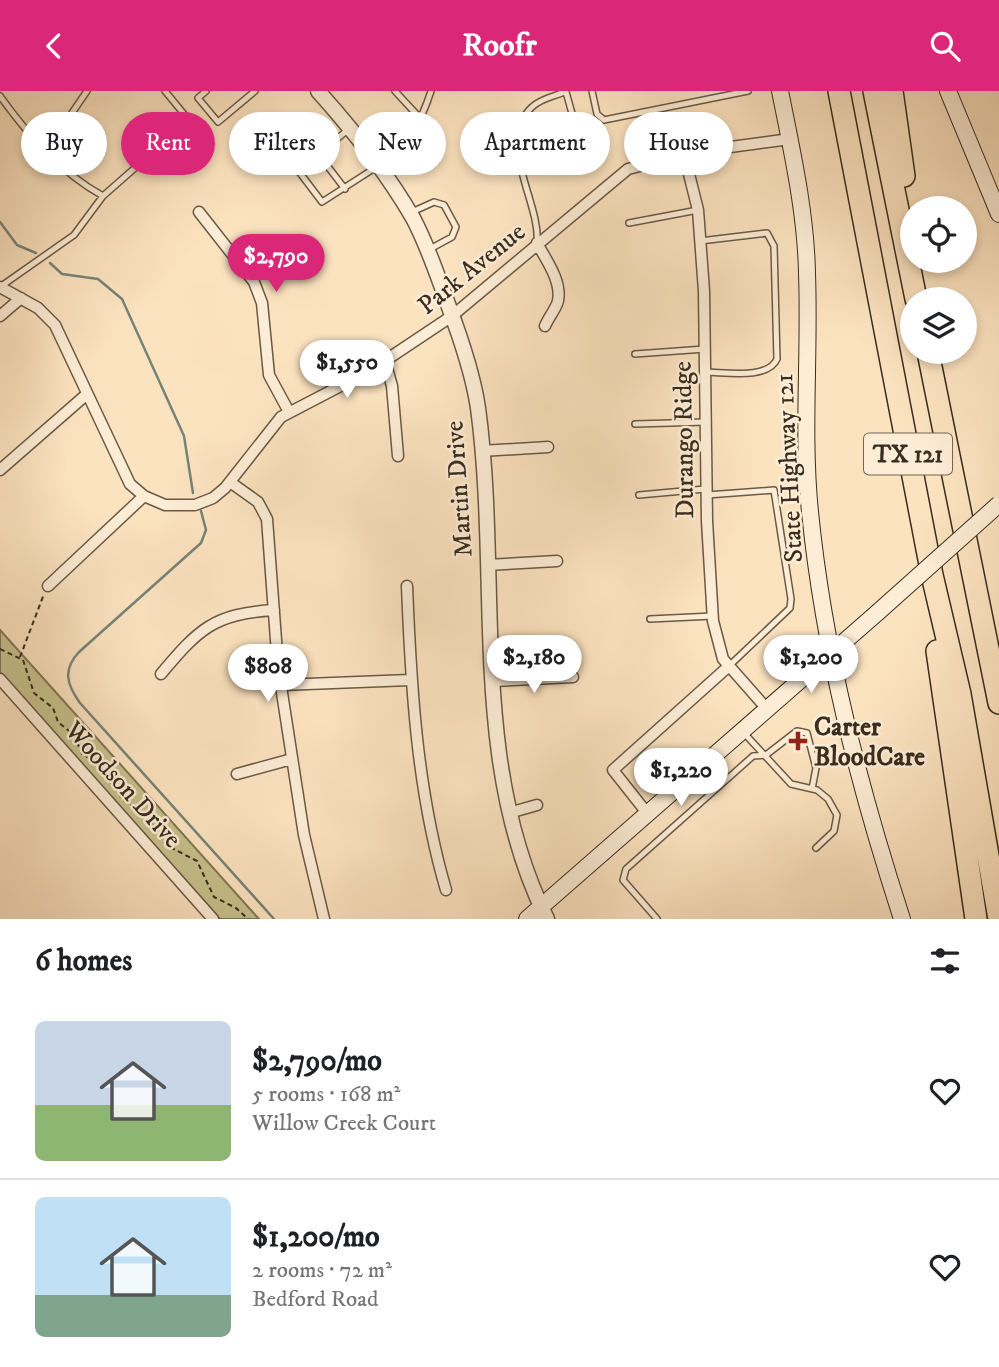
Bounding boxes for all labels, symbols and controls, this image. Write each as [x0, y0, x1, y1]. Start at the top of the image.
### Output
text: Roofr [462, 26, 537, 66]
icon: back [35, 27, 73, 65]
icon: search [926, 27, 964, 65]
chip: Buy [21, 112, 107, 175]
chip: Rent [121, 112, 215, 175]
chip: Filters [229, 112, 340, 175]
chip: New [354, 112, 446, 175]
chip: Apartment [460, 112, 610, 175]
chip: House [624, 112, 733, 175]
map controls [900, 196, 977, 364]
button: locate [900, 196, 977, 273]
street label: Park Avenue [411, 216, 533, 323]
pin: $2,790 [219, 235, 333, 294]
text: $2,790 [244, 242, 308, 271]
button: layers [900, 287, 977, 364]
pin: $1,550 [290, 341, 404, 400]
text: $1,550 [316, 348, 378, 377]
street label: Durango Ridge [667, 361, 702, 519]
street label: State Highway 121 [768, 372, 811, 563]
street label: Martin Drive [438, 420, 481, 558]
road number: TX 121 [864, 433, 952, 475]
pin: $2,180 [477, 635, 591, 695]
pin: $1,200 [754, 635, 868, 695]
text: $2,180 [503, 643, 565, 672]
text: $1,200 [779, 643, 843, 672]
pin: $808 [227, 645, 309, 704]
text: $808 [244, 652, 292, 681]
place label: Carter BloodCare [814, 711, 925, 774]
street label: Woodson Drive [57, 714, 188, 855]
marker: Carter BloodCare [788, 731, 808, 751]
pin: $1,220 [624, 749, 738, 808]
text: $1,220 [650, 756, 712, 785]
icon: filters [926, 942, 964, 980]
text: 6 homes [35, 943, 132, 980]
text: $2,790/mo [252, 1043, 382, 1080]
icon: home [91, 1049, 175, 1133]
icon: heart [926, 1072, 964, 1110]
text: 5 rooms · 168 m² [252, 1080, 400, 1109]
text: Willow Creek Court [252, 1109, 436, 1138]
text: $1,200/mo [252, 1219, 380, 1256]
icon: home [91, 1225, 175, 1309]
icon: heart [926, 1248, 964, 1286]
text: 2 rooms · 72 m² [252, 1256, 392, 1285]
text: Bedford Road [252, 1285, 378, 1314]

